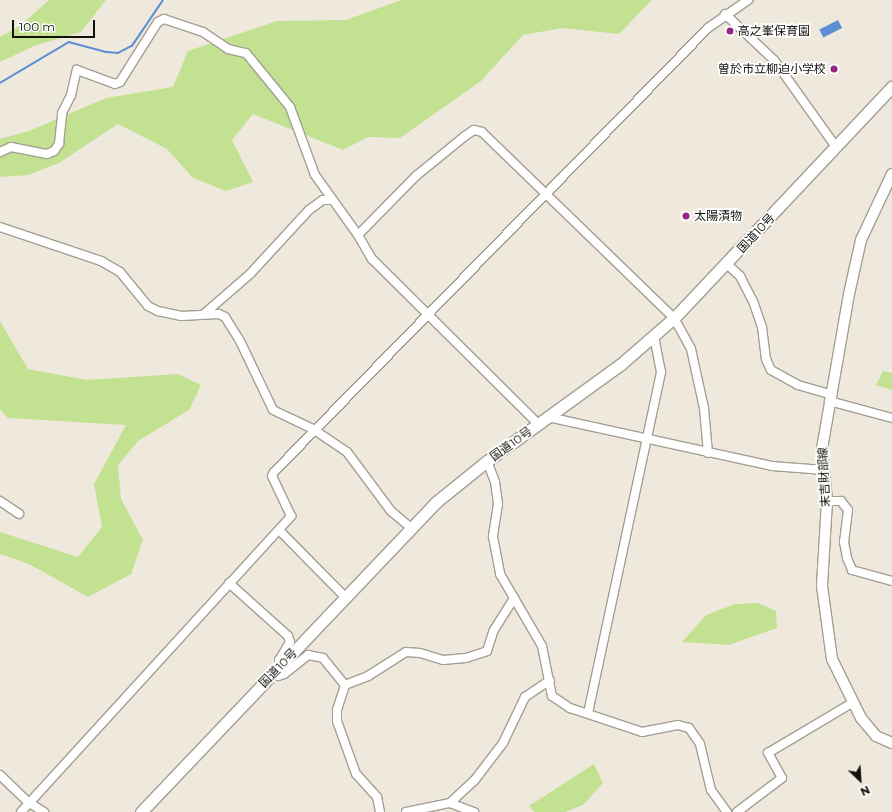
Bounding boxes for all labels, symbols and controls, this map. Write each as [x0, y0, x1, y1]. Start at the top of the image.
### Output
scale bar [14, 12, 97, 38]
text: 100 m [19, 19, 55, 34]
place label: 高之峯保育園 [738, 24, 810, 38]
marker: 高之峯保育園 [725, 26, 735, 36]
place label: 曽於市立柳迫小学校 [718, 62, 826, 76]
marker: 曽於市立柳迫小学校 [829, 64, 839, 74]
place label: 太陽漬物 [694, 209, 742, 223]
street label: 国道10号 [734, 210, 778, 256]
marker: 太陽漬物 [681, 211, 691, 221]
street label: 国道10号 [487, 424, 535, 464]
street label: 末吉財部線 [815, 447, 833, 507]
street label: 国道10号 [256, 646, 300, 690]
north arrow [840, 760, 880, 800]
text: N [858, 783, 872, 799]

